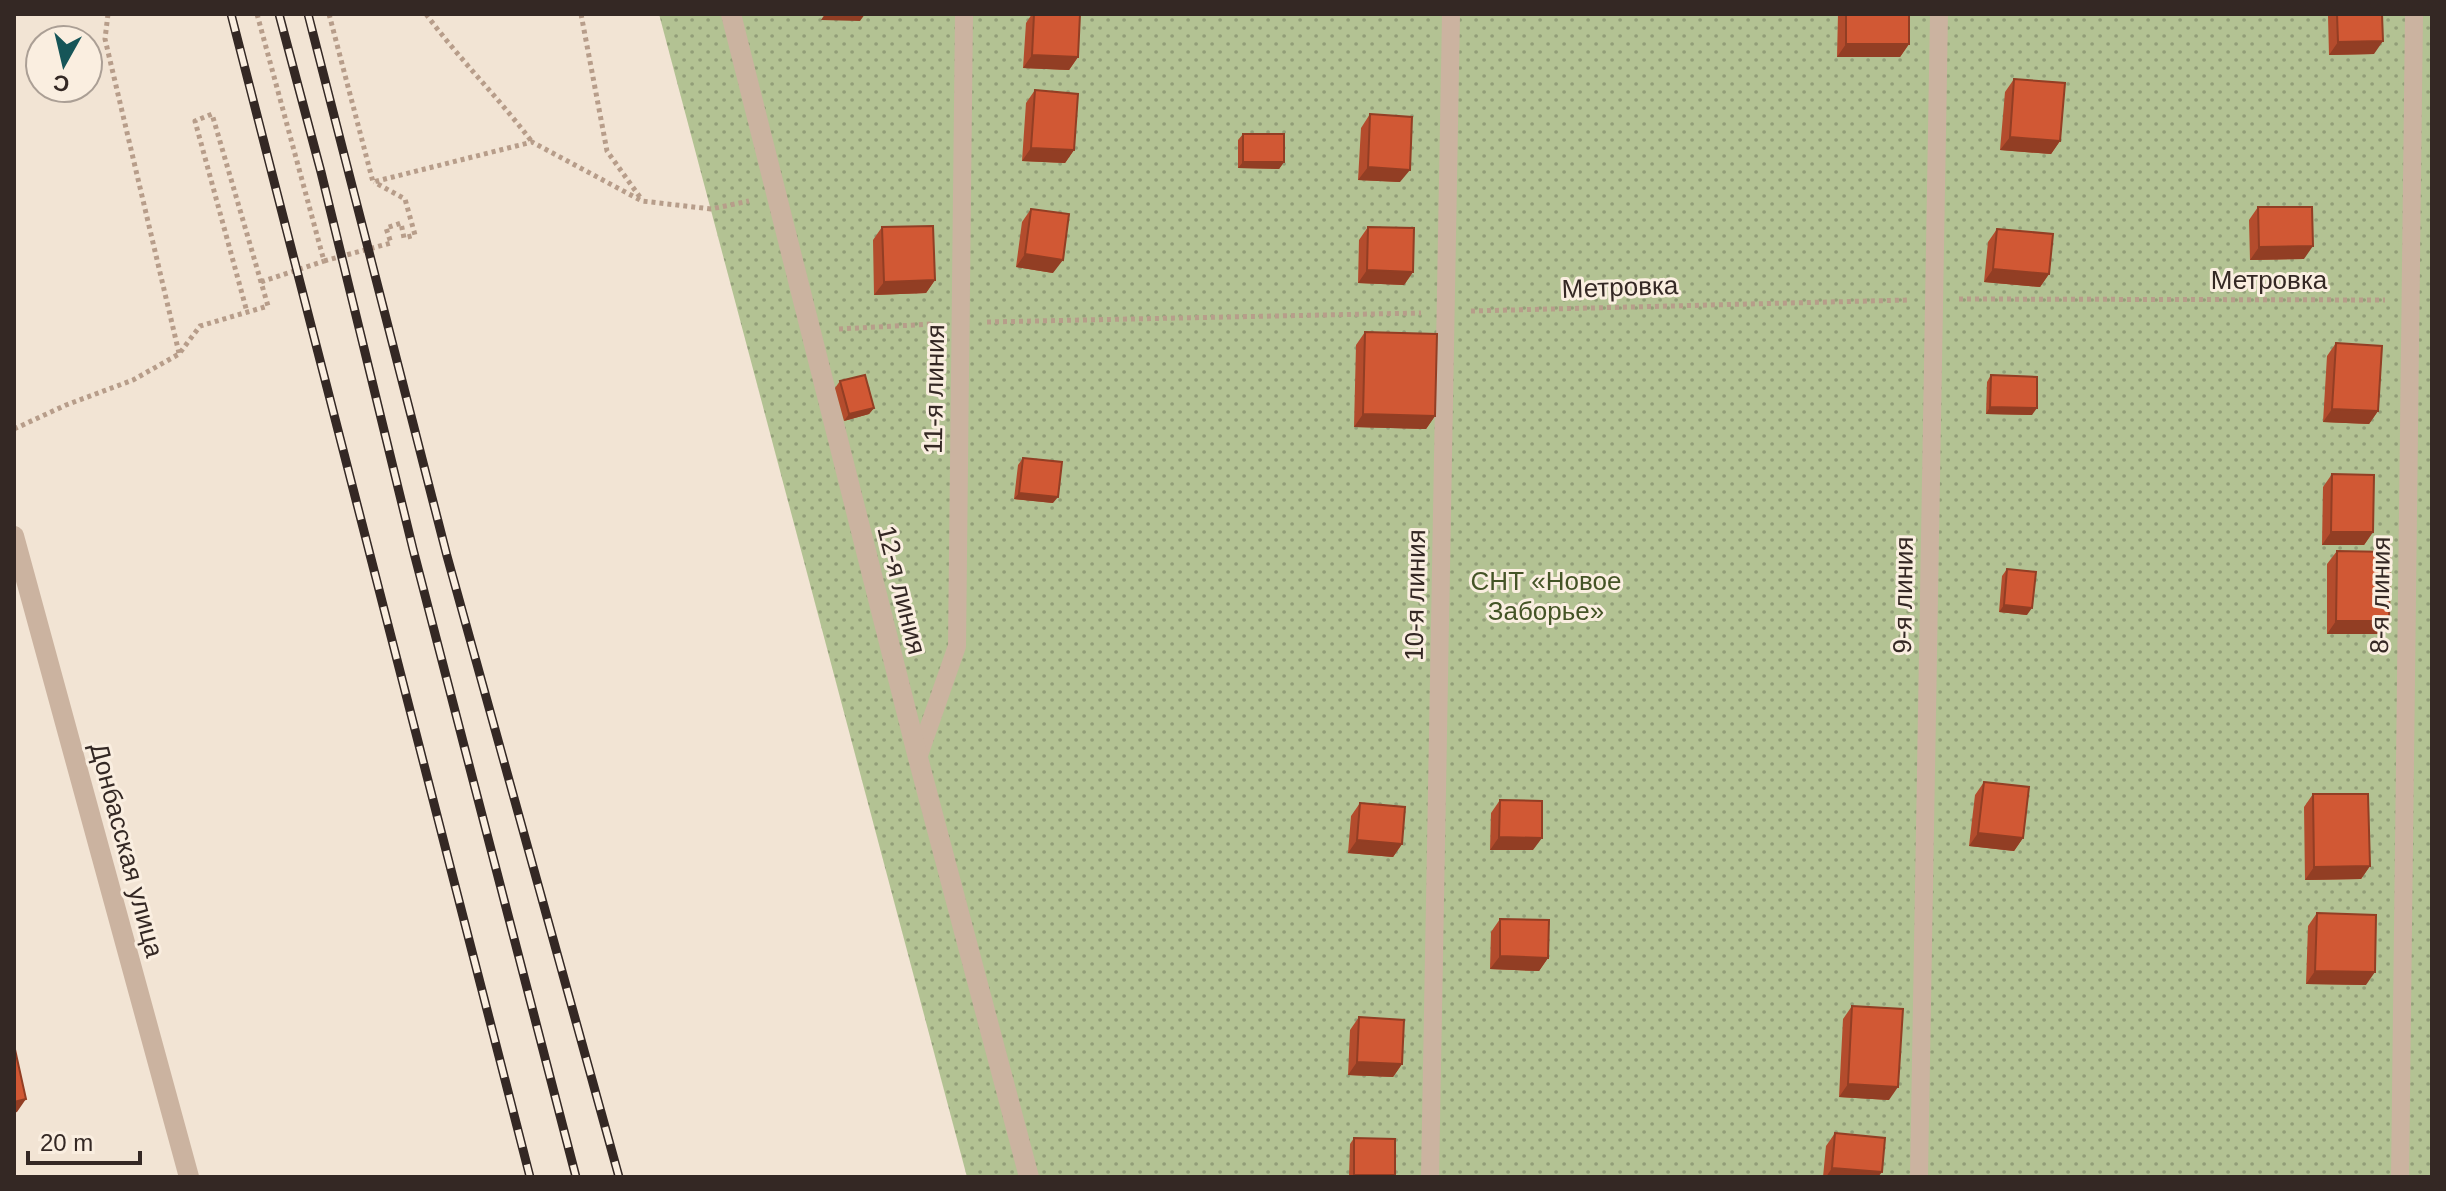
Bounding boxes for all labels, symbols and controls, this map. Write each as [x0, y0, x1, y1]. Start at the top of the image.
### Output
north arrow [24, 24, 104, 104]
text: С [52, 70, 71, 97]
street label: Метровка [2211, 265, 2328, 295]
street label: Метровка [1561, 270, 1679, 304]
street label: 11-я линия [918, 324, 950, 454]
street label: 12-я линия [872, 523, 932, 657]
street label: 10-я линия [1399, 529, 1431, 661]
street label: 9-я линия [1887, 536, 1919, 654]
street label: 8-я линия [2364, 536, 2396, 654]
park label: СНТ «Новое Заборье» [1471, 566, 1621, 626]
street label: Донбасская улица [84, 740, 170, 961]
scale bar [28, 1115, 140, 1165]
text: 20 m [40, 1129, 93, 1156]

